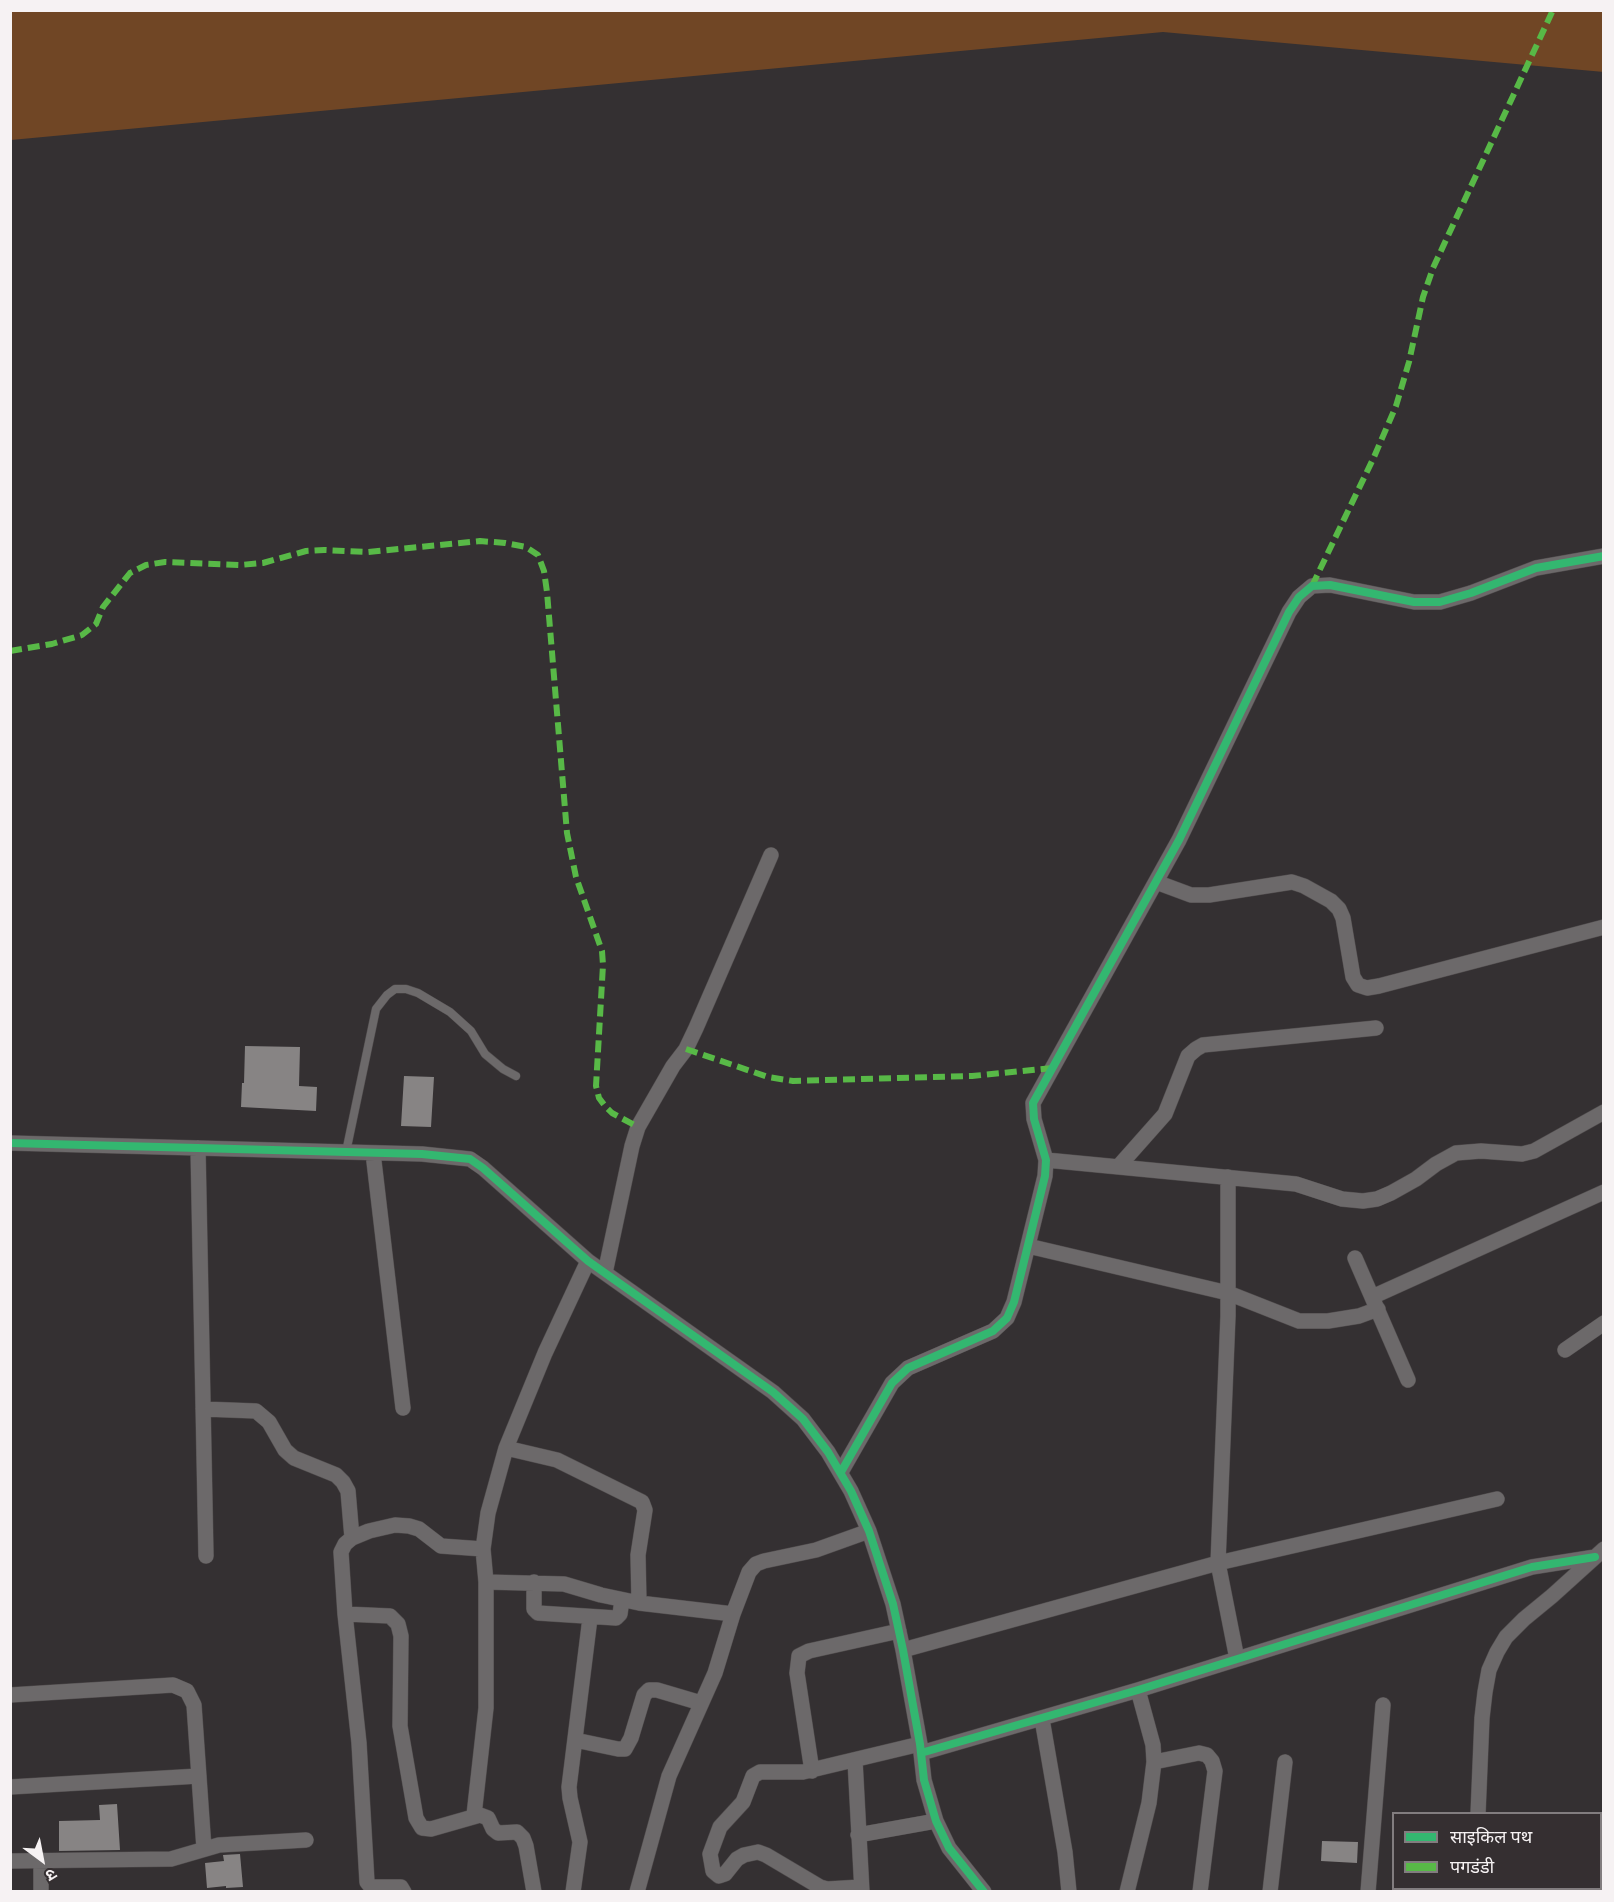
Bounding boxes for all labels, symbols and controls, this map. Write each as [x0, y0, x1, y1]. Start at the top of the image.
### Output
legend [1392, 1812, 1602, 1890]
text: साइकिल पथ [1450, 1825, 1532, 1848]
north arrow [12, 1830, 72, 1890]
text: पगडंडी [1450, 1855, 1494, 1878]
text: उ [42, 1864, 61, 1886]

